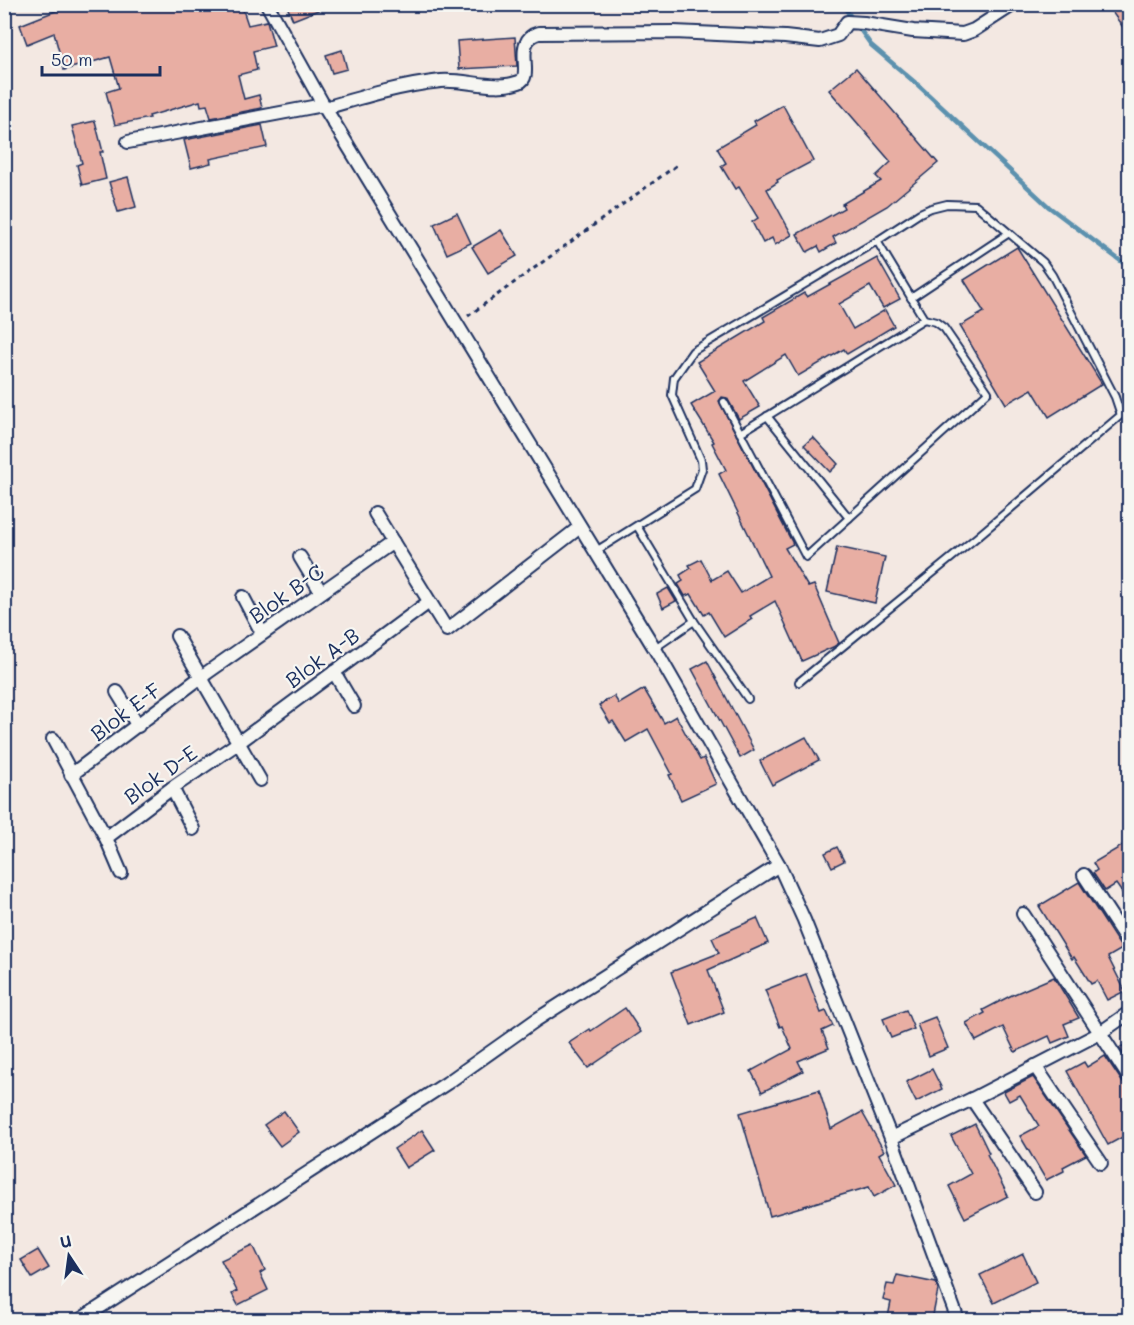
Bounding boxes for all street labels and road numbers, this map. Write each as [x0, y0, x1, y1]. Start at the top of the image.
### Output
street label: Blok B-C [243, 557, 329, 629]
street label: Blok A-B [280, 621, 364, 693]
street label: Blok E-F [84, 676, 166, 746]
street label: Blok D-E [118, 738, 202, 810]

